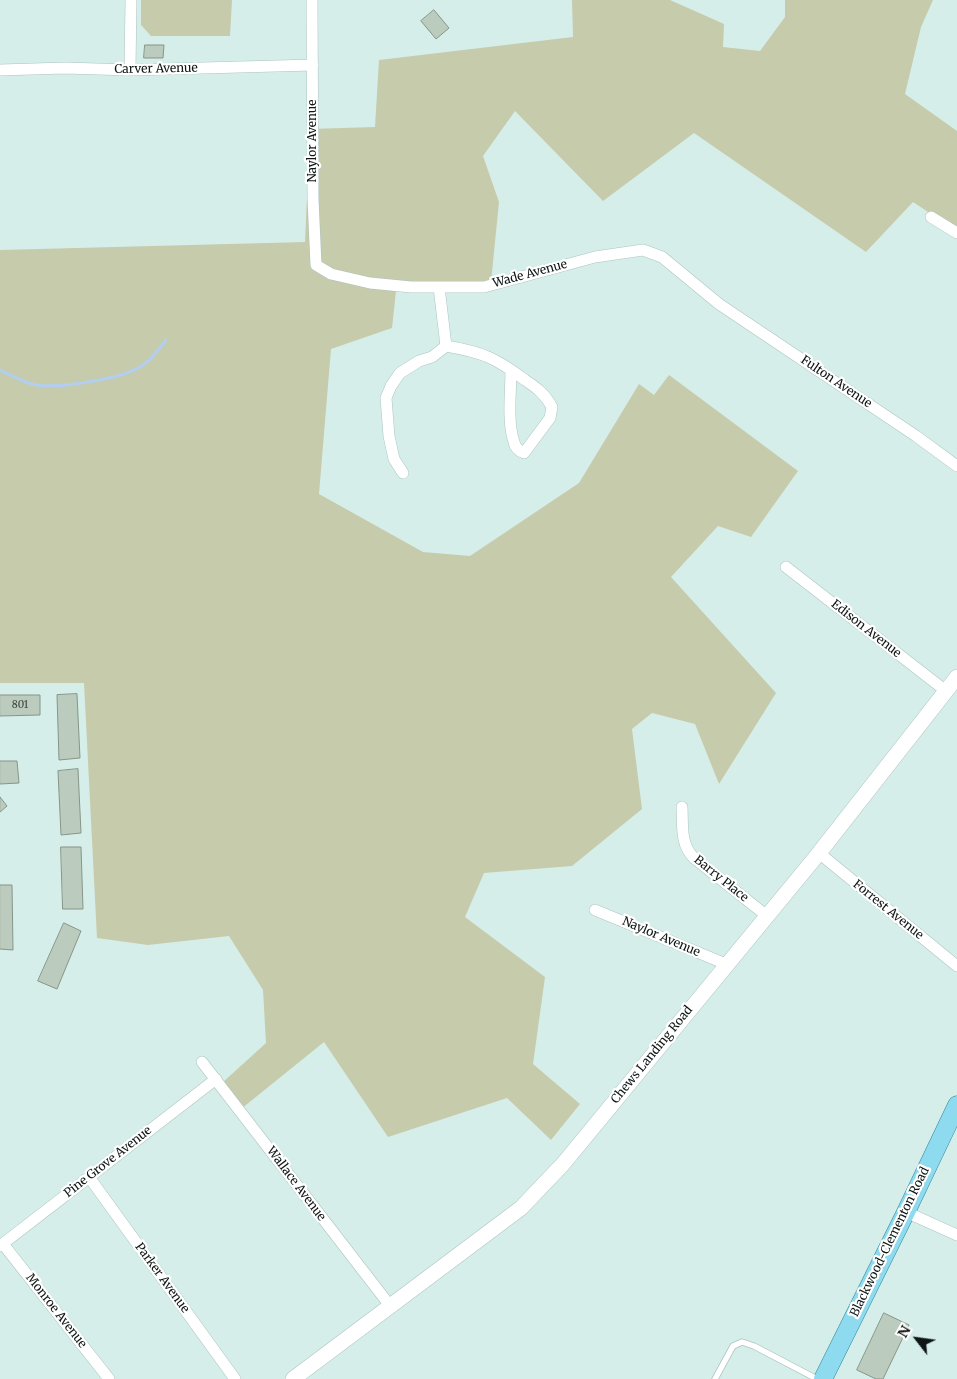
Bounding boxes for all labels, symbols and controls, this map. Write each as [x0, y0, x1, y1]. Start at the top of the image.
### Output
street label: Carver Avenue [114, 61, 198, 77]
street label: Naylor Avenue [306, 99, 320, 183]
street label: Wade Avenue [491, 257, 569, 291]
street label: Fulton Avenue [798, 353, 874, 411]
street label: Edison Avenue [828, 597, 904, 661]
house number: 801 [12, 699, 28, 711]
street label: Barry Place [691, 853, 751, 905]
street label: Forrest Avenue [850, 877, 926, 943]
street label: Naylor Avenue [620, 914, 702, 960]
street label: Chews Landing Road [608, 1003, 696, 1107]
street label: Pine Grove Avenue [61, 1123, 155, 1201]
street label: Wallace Avenue [263, 1144, 329, 1224]
street label: Blackwood-Clementon Road [847, 1165, 933, 1319]
street label: Parker Avenue [132, 1240, 192, 1316]
street label: Monroe Avenue [23, 1271, 89, 1351]
north arrow [892, 1314, 942, 1364]
text: N [893, 1322, 915, 1341]

